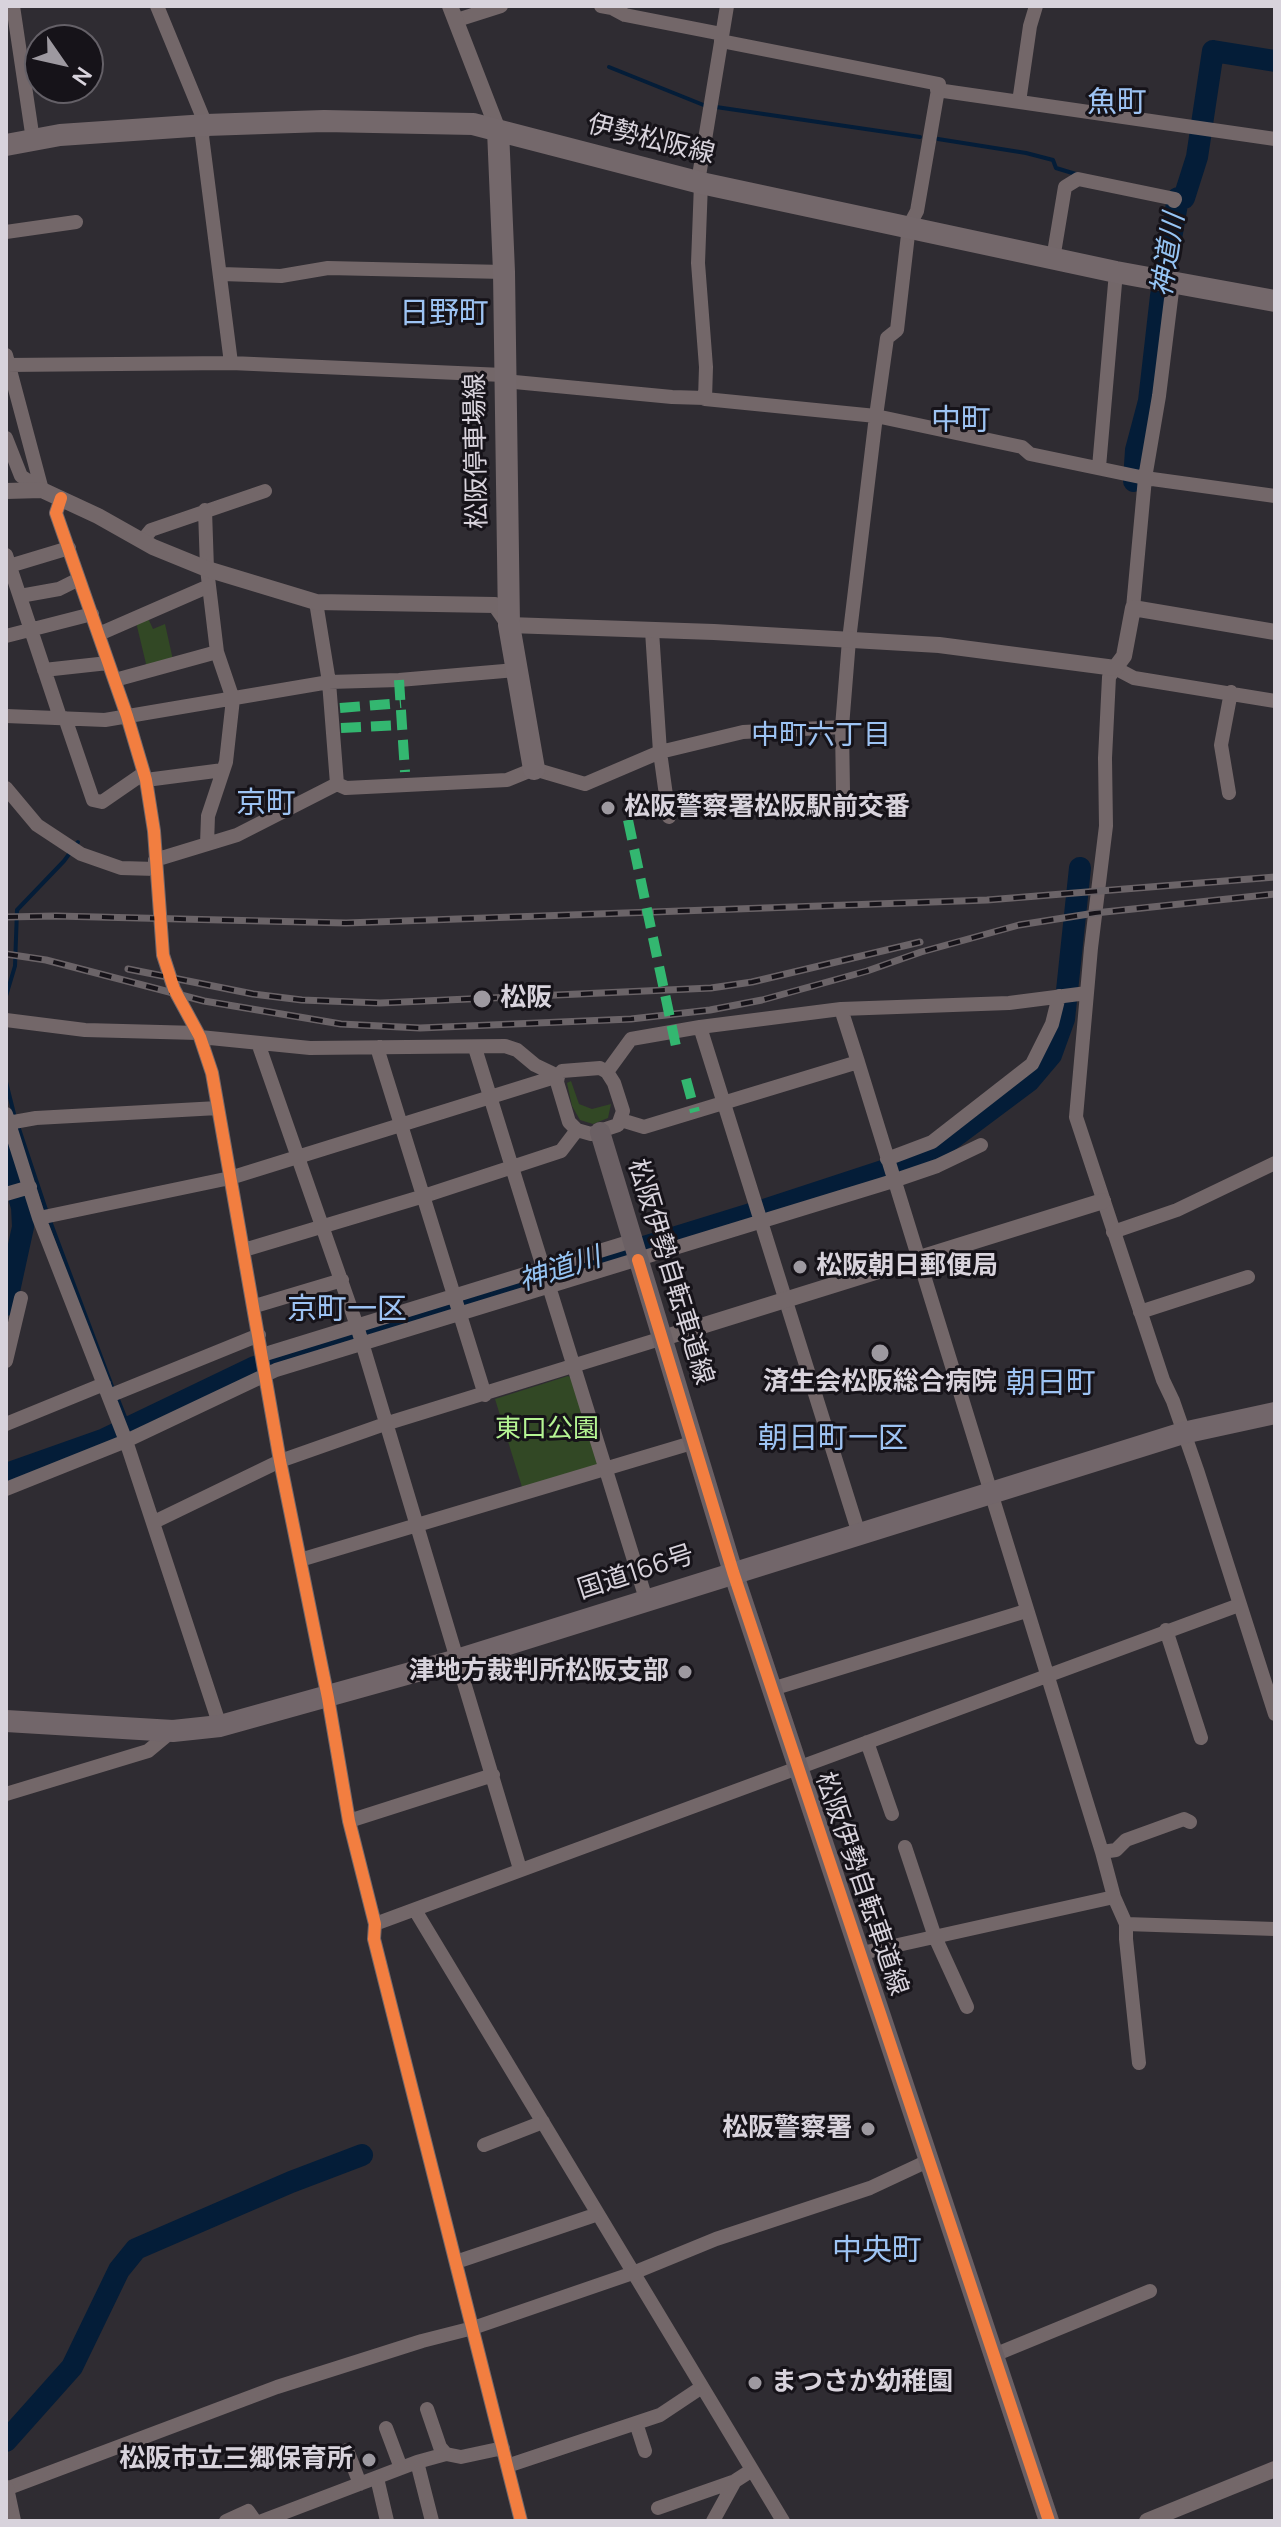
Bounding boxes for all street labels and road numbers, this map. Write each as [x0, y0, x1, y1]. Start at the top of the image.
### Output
street label: 伊勢松阪線 [584, 109, 718, 171]
street label: 松阪停車場線 [460, 373, 494, 529]
street label: 松阪伊勢自転車道線 [621, 1156, 719, 1388]
street label: 国道166号 [574, 1540, 698, 1606]
street label: 松阪伊勢自転車道線 [808, 1768, 914, 2000]

